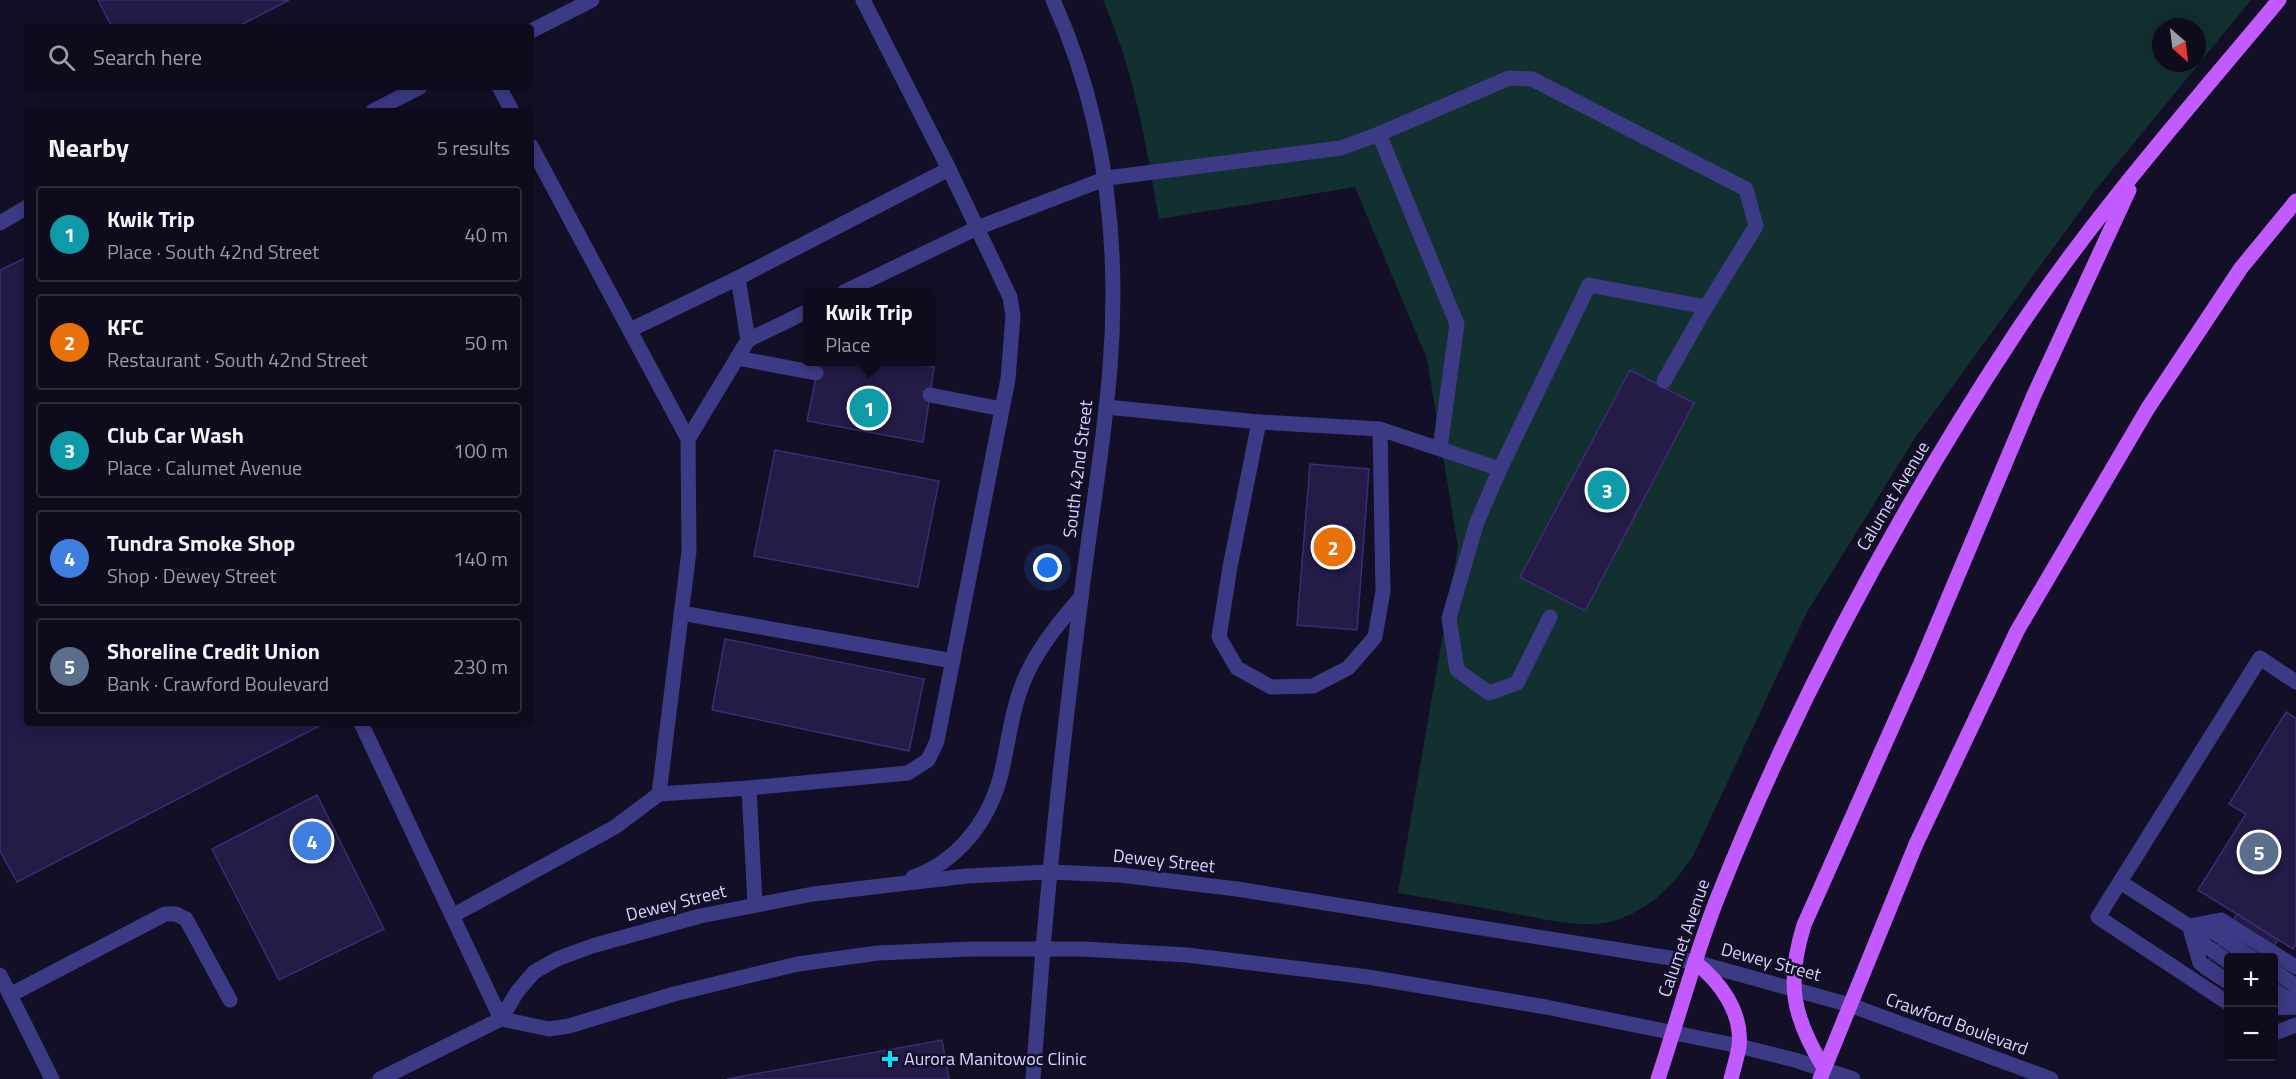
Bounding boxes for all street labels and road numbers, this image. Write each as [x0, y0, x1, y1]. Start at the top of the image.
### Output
street label: South 42nd Street [1056, 398, 1099, 539]
street label: Calumet Avenue [1849, 436, 1936, 555]
street label: Dewey Street [1112, 842, 1217, 879]
street label: Calumet Avenue [1651, 875, 1716, 1000]
street label: Dewey Street [623, 877, 729, 928]
street label: Dewey Street [1718, 935, 1825, 988]
street label: Crawford Boulevard [1882, 985, 2032, 1062]

